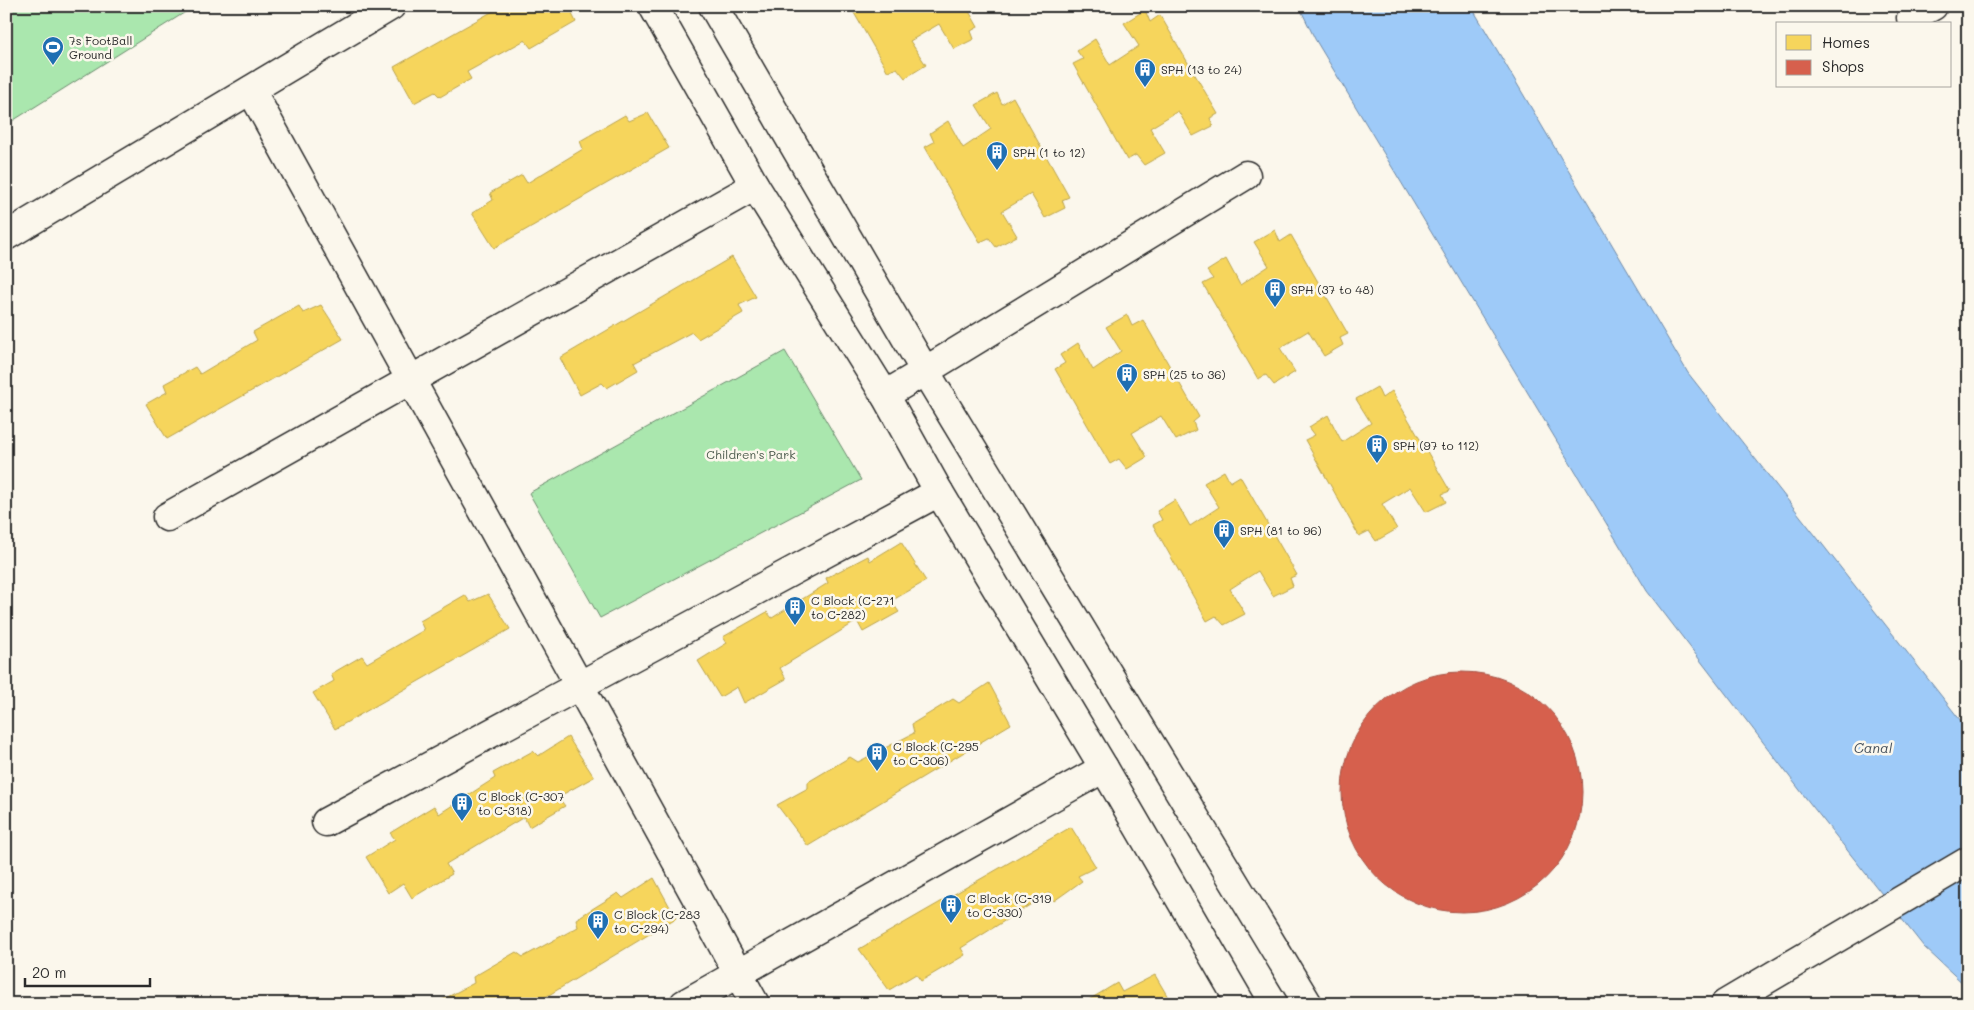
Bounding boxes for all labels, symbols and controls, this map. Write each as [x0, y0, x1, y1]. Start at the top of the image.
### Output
legend [1776, 22, 1952, 88]
place label: 7s FootBall Ground [69, 32, 133, 62]
text: Homes [1822, 32, 1870, 52]
sports icon: 7s FootBall Ground [41, 35, 65, 66]
text: Shops [1822, 56, 1864, 76]
building icon: SPH (13 to 24) [1133, 57, 1157, 88]
place label: SPH (13 to 24) [1161, 61, 1242, 77]
building icon: SPH (1 to 12) [985, 140, 1009, 171]
place label: SPH (1 to 12) [1013, 144, 1085, 160]
building icon: SPH (37 to 48) [1263, 277, 1287, 308]
place label: SPH (37 to 48) [1291, 281, 1374, 297]
building icon: SPH (25 to 36) [1115, 362, 1139, 393]
place label: SPH (25 to 36) [1143, 366, 1226, 382]
building icon: SPH (97 to 112) [1365, 433, 1389, 464]
place label: SPH (97 to 112) [1393, 437, 1479, 453]
park label: Children's Park [706, 446, 796, 462]
building icon: SPH (81 to 96) [1212, 518, 1236, 549]
place label: SPH (81 to 96) [1240, 522, 1322, 538]
place label: C Block (C-271 to C-282) [811, 592, 895, 622]
building icon: C Block (C-271 to C-282) [783, 595, 807, 626]
place label: C Block (C-295 to C-306) [893, 738, 979, 768]
water label: Canal [1854, 738, 1893, 757]
building icon: C Block (C-295 to C-306) [865, 741, 889, 772]
place label: C Block (C-307 to C-318) [478, 788, 564, 818]
building icon: C Block (C-307 to C-318) [450, 791, 474, 822]
place label: C Block (C-319 to C-330) [967, 890, 1051, 920]
building icon: C Block (C-319 to C-330) [939, 893, 963, 924]
place label: C Block (C-283 to C-294) [614, 906, 700, 936]
building icon: C Block (C-283 to C-294) [586, 909, 610, 940]
scale bar [25, 955, 150, 987]
text: 20 m [32, 962, 66, 982]

